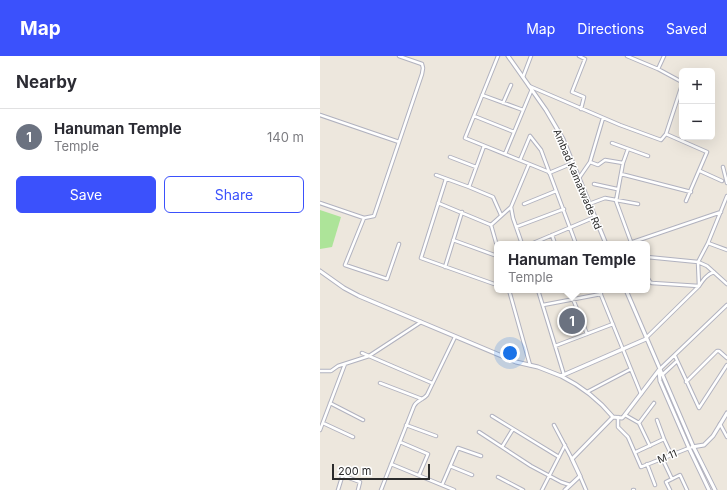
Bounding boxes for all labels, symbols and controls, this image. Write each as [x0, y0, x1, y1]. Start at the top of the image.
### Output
text: Map [20, 17, 61, 40]
text: Map [526, 20, 555, 37]
text: Directions [577, 20, 644, 37]
text: Saved [666, 20, 707, 37]
map controls [679, 68, 715, 140]
button: + [679, 68, 715, 104]
text: Nearby [16, 72, 77, 92]
button: − [679, 104, 715, 140]
text: Hanuman Temple [54, 119, 182, 138]
street label: Ambad Kamatwade Rd [551, 127, 605, 231]
text: 1 [26, 129, 32, 145]
text: 140 m [267, 129, 304, 145]
text: Temple [54, 138, 99, 154]
button: Save [16, 176, 156, 213]
button: Share [164, 176, 304, 213]
popup [494, 241, 650, 293]
text: Hanuman Temple [508, 250, 636, 269]
text: Temple [508, 269, 553, 285]
pin: 1 [559, 306, 585, 336]
your location [500, 343, 520, 363]
street label: M 11 [655, 447, 679, 465]
scale bar [332, 462, 430, 481]
text: 200 m [338, 464, 371, 478]

